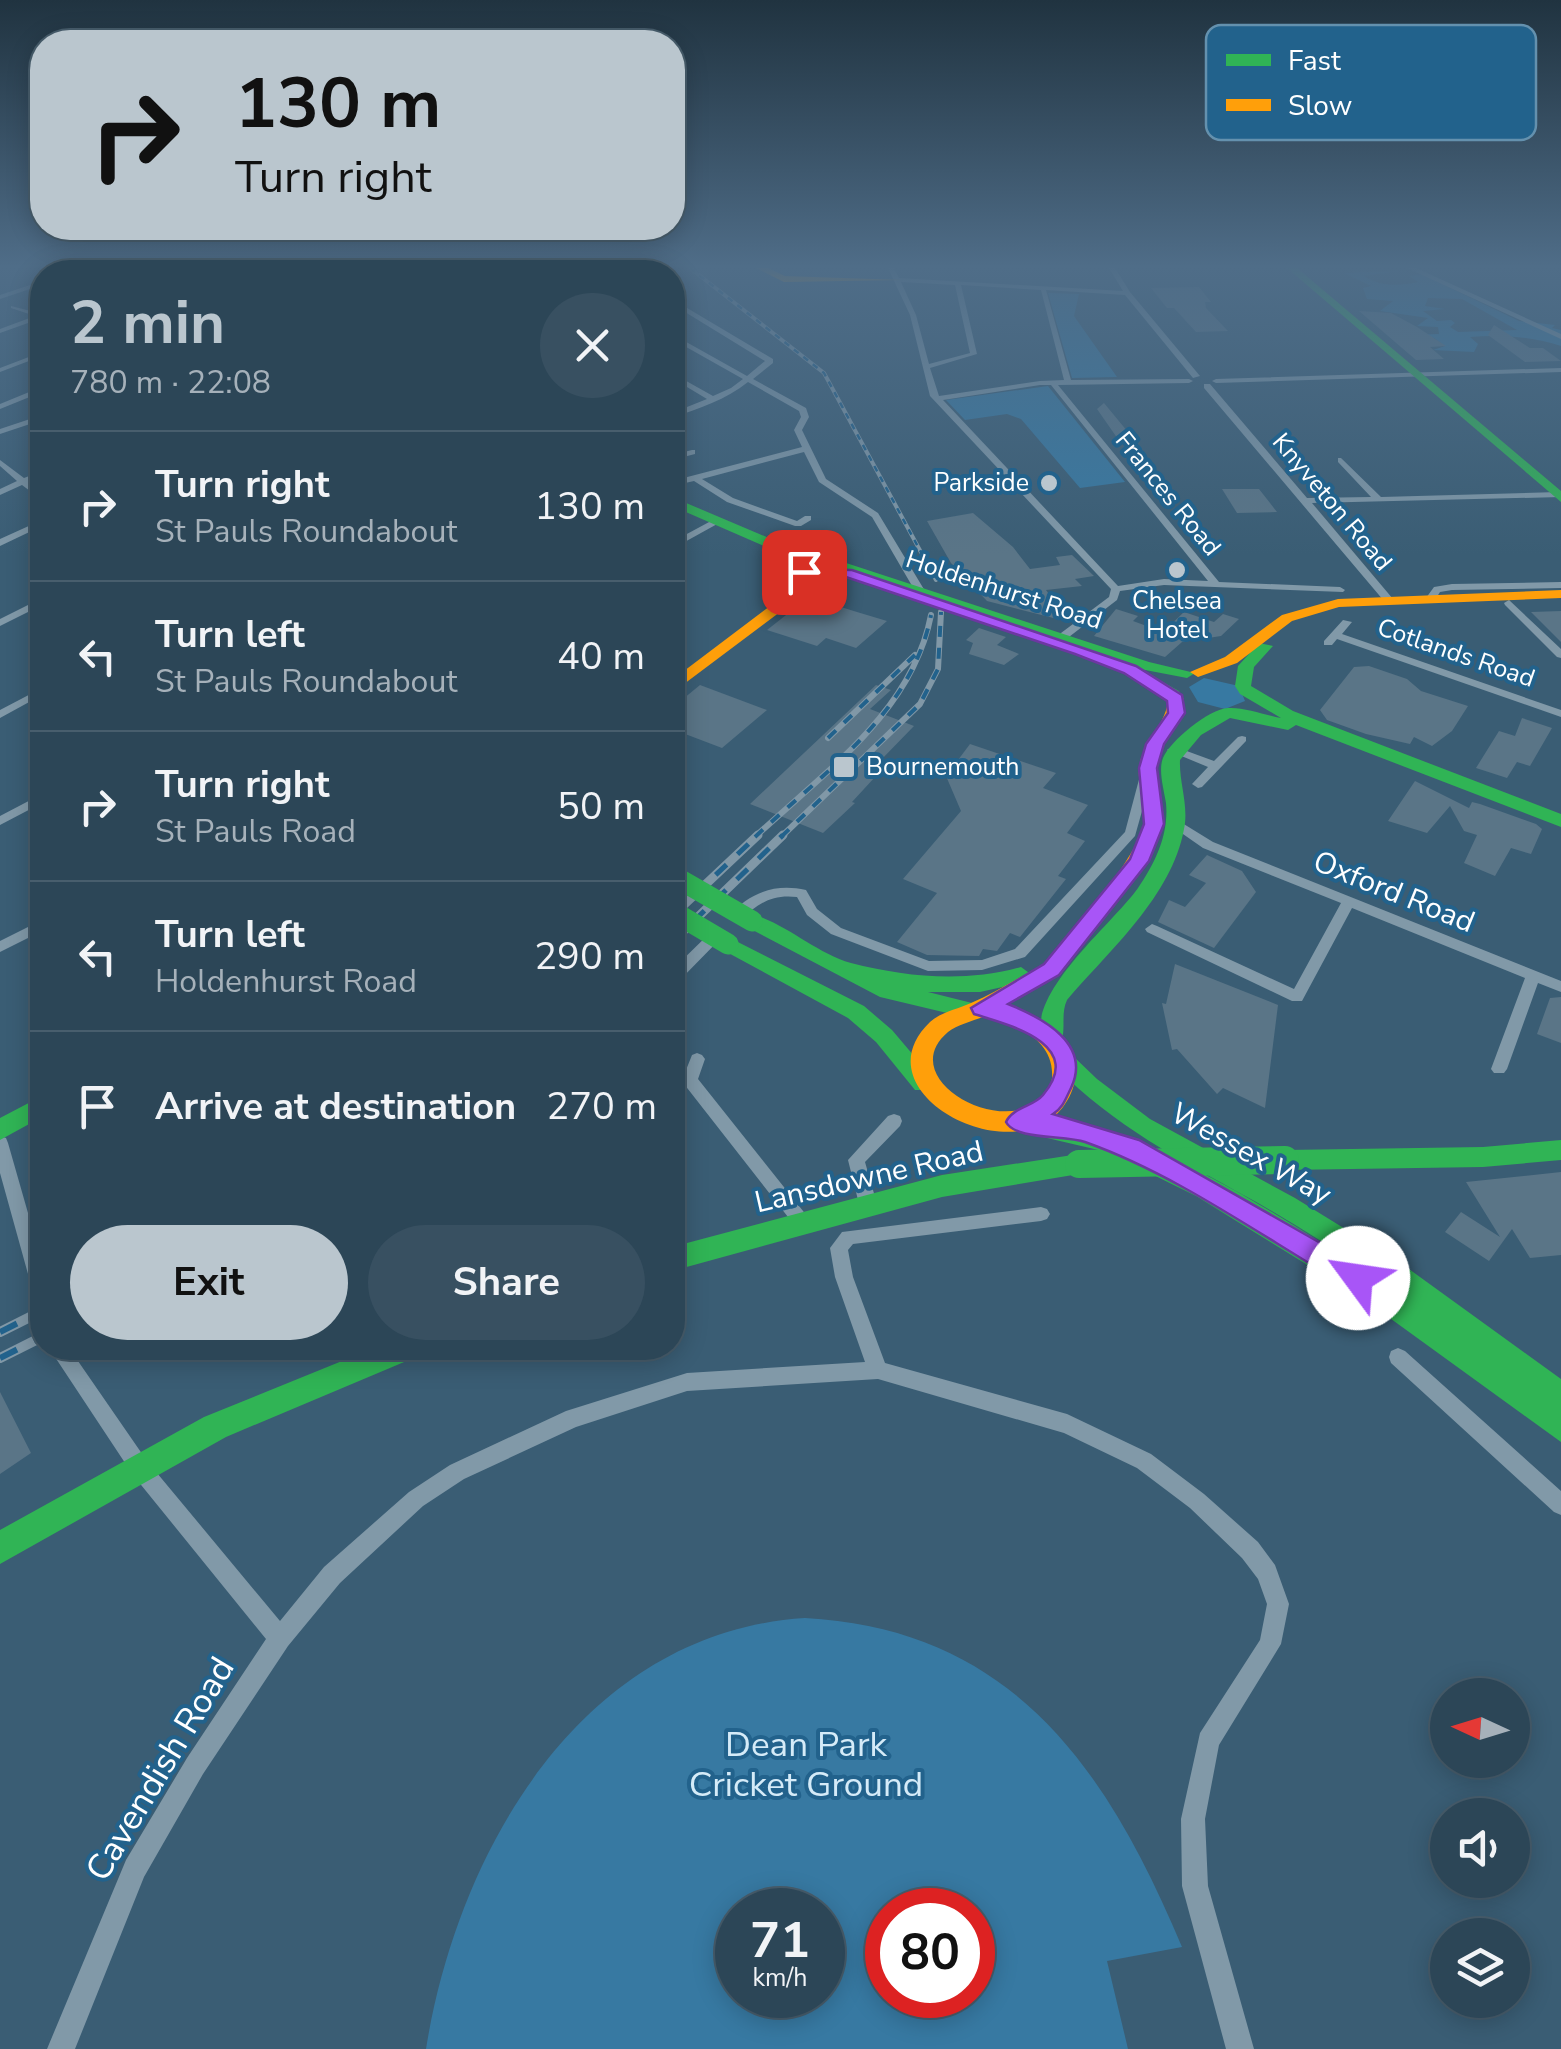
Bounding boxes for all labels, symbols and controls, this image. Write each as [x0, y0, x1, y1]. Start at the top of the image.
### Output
legend [1206, 25, 1536, 140]
text: Fast [1288, 42, 1341, 80]
text: 130 m [235, 56, 441, 152]
icon: right [70, 70, 200, 200]
text: Slow [1288, 87, 1352, 125]
text: Turn right [235, 147, 432, 208]
text: 2 min [70, 282, 225, 364]
button: close [540, 293, 645, 398]
text: 780 m · 22:08 [70, 361, 271, 404]
street label: Frances Road [1107, 425, 1229, 563]
street label: Knyveton Road [1264, 426, 1400, 578]
text: Turn right [155, 459, 330, 510]
place label: Parkside [934, 466, 1029, 500]
marker: Parkside [1038, 472, 1060, 494]
icon: right [70, 479, 125, 534]
text: 130 m [534, 481, 645, 532]
text: St Pauls Roundabout [155, 510, 458, 553]
pin [762, 530, 847, 615]
street label: Holdenhurst Road [901, 542, 1107, 638]
icon: arrive [777, 545, 832, 600]
marker: Chelsea Hotel [1166, 559, 1188, 581]
place label: Chelsea Hotel [1132, 584, 1222, 647]
text: Turn left [155, 609, 305, 660]
street label: Cotlands Road [1373, 610, 1539, 696]
icon: left [70, 629, 125, 684]
text: 40 m [557, 631, 645, 682]
text: St Pauls Roundabout [155, 660, 458, 703]
place label: Bournemouth [866, 750, 1020, 784]
marker: Bournemouth [831, 754, 857, 780]
text: Turn right [155, 759, 330, 810]
icon: right [70, 779, 125, 834]
text: 50 m [557, 781, 645, 832]
text: St Pauls Road [155, 810, 356, 853]
street label: Oxford Road [1307, 841, 1481, 943]
text: Turn left [155, 909, 305, 960]
icon: left [70, 929, 125, 984]
text: 290 m [534, 931, 645, 982]
text: Holdenhurst Road [155, 960, 417, 1003]
icon: arrive [70, 1079, 125, 1134]
text: Arrive at destination [155, 1081, 516, 1132]
text: 270 m [546, 1081, 657, 1132]
street label: Wessex Way [1163, 1093, 1339, 1215]
street label: Lansdowne Road [751, 1131, 987, 1223]
button: Exit [70, 1225, 348, 1340]
button: Share [368, 1225, 645, 1340]
position arrow [1306, 1226, 1410, 1330]
street label: Cavendish Road [75, 1648, 245, 1890]
north arrow [1430, 1678, 1530, 1778]
map controls [1430, 1678, 1530, 2018]
park label: Dean Park Cricket Ground [689, 1721, 923, 1808]
button: sound [1430, 1798, 1530, 1898]
speed limit sign: 80 [865, 1888, 995, 2018]
text: 71 [750, 1906, 810, 1975]
button: layers [1430, 1918, 1530, 2018]
text: km/h [752, 1961, 808, 1995]

